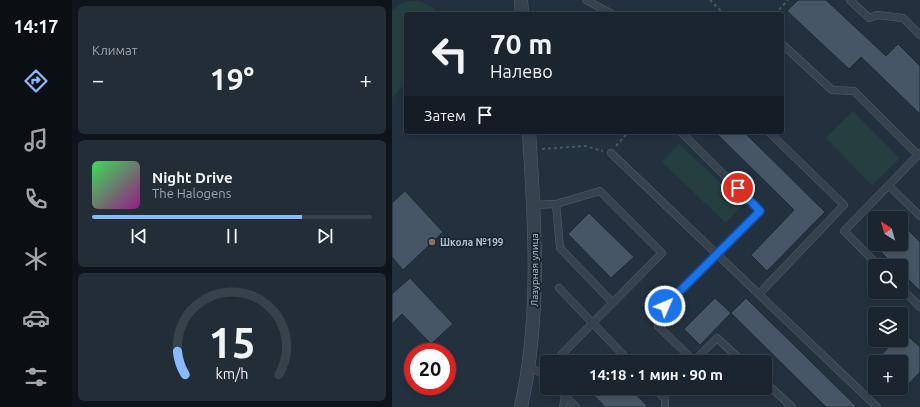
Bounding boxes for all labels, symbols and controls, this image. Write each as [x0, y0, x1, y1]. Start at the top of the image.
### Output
text: 14:17 [13, 16, 59, 36]
icon: left [424, 28, 476, 80]
text: 70 m [490, 28, 552, 59]
text: Климат [92, 43, 137, 57]
text: Налево [490, 61, 553, 81]
text: 19° [210, 62, 254, 96]
icon: directions [22, 67, 50, 95]
text: − [92, 67, 104, 92]
text: + [360, 67, 372, 92]
icon: arrive [474, 104, 496, 126]
text: Затем [424, 107, 466, 124]
icon: music [22, 126, 50, 154]
text: Night Drive [152, 169, 233, 186]
pin [721, 171, 755, 205]
icon: arrive [727, 177, 749, 199]
icon: phone [22, 185, 50, 213]
text: The Halogens [152, 186, 231, 200]
north arrow [868, 211, 908, 251]
map controls [868, 211, 908, 395]
icon: previous [128, 225, 150, 247]
icon: pause [221, 225, 243, 247]
icon: next [314, 225, 336, 247]
street label: Лазурная улица [529, 233, 540, 307]
marker: Школа №199 [427, 237, 437, 247]
place label: Школа №199 [440, 237, 504, 248]
icon: climate [22, 245, 50, 273]
button: search [868, 259, 908, 299]
position arrow [644, 285, 686, 327]
icon: car [22, 304, 50, 332]
button: layers [868, 307, 908, 347]
text: 15 [209, 319, 255, 366]
speed limit sign: 20 [404, 343, 456, 395]
button: + [868, 355, 908, 395]
icon: filters [22, 363, 50, 391]
text: km/h [216, 366, 248, 382]
text: 14:18 · 1 мин · 90 m [589, 366, 723, 383]

